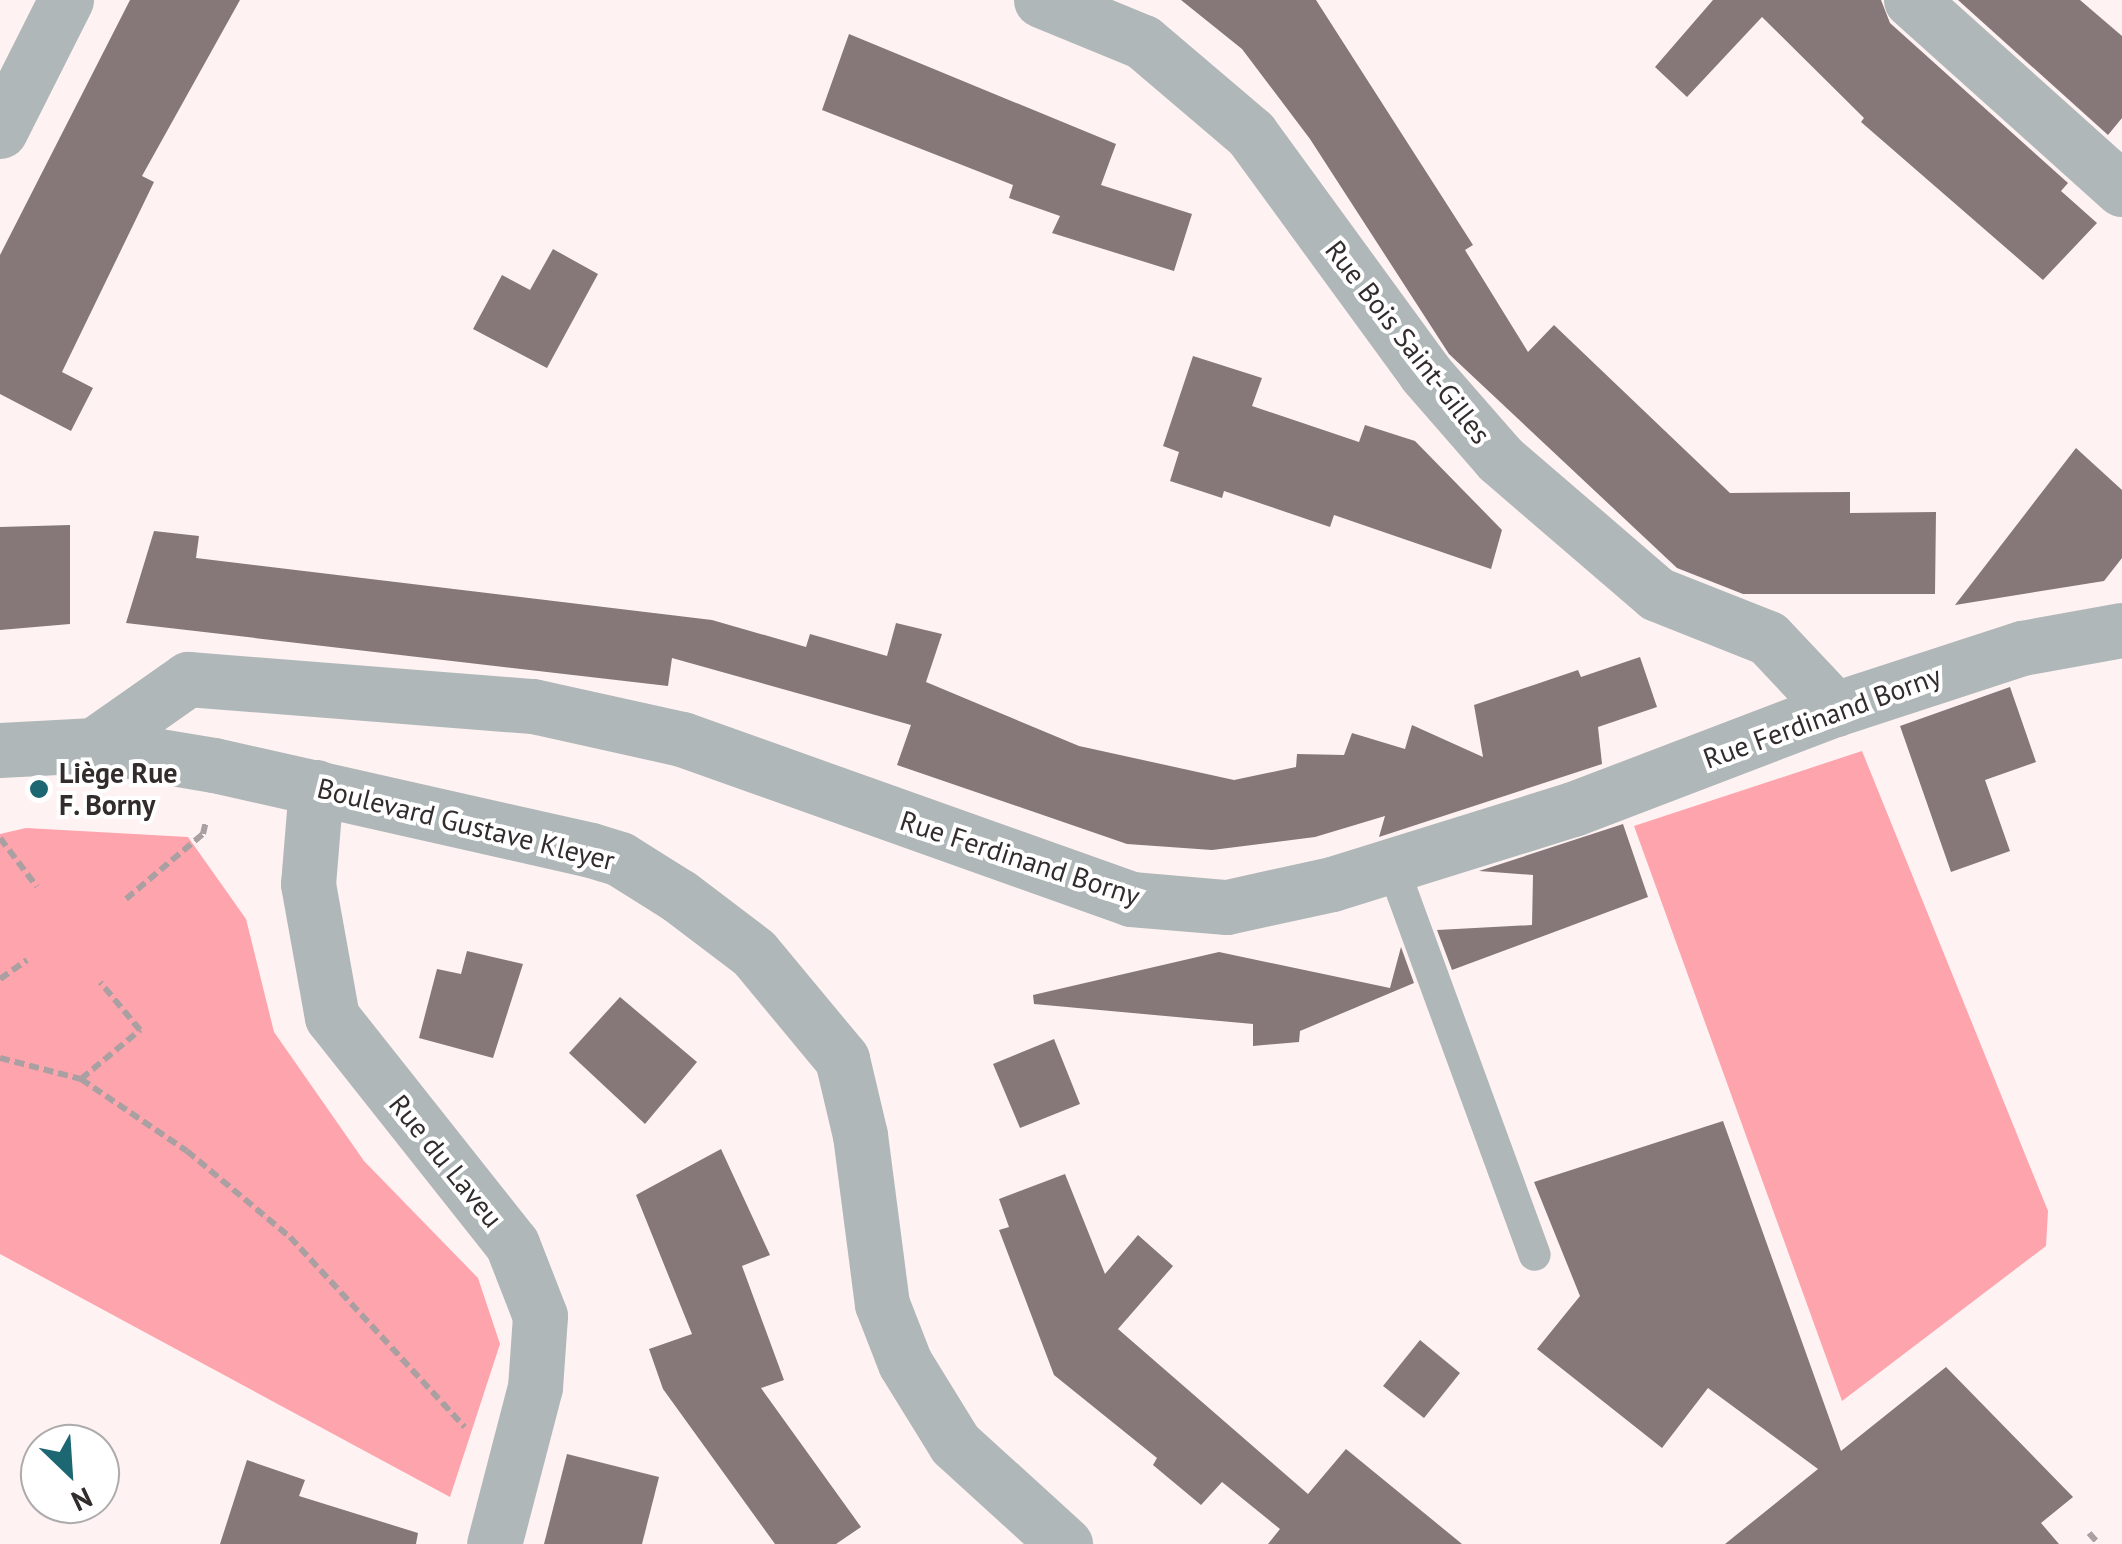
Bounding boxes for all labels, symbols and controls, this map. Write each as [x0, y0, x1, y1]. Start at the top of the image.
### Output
street label: Rue Bois Saint-Gilles [1318, 234, 1498, 450]
street label: Rue Ferdinand Borny [1699, 658, 1945, 776]
place label: Liège Rue F. Borny [59, 756, 177, 822]
street label: Boulevard Gustave Kleyer [314, 771, 618, 877]
marker: Liège Rue F. Borny [28, 778, 50, 800]
street label: Rue Ferdinand Borny [896, 803, 1144, 913]
street label: Rue du Laveu [382, 1088, 510, 1234]
north arrow [20, 1424, 120, 1524]
text: N [66, 1479, 98, 1520]

